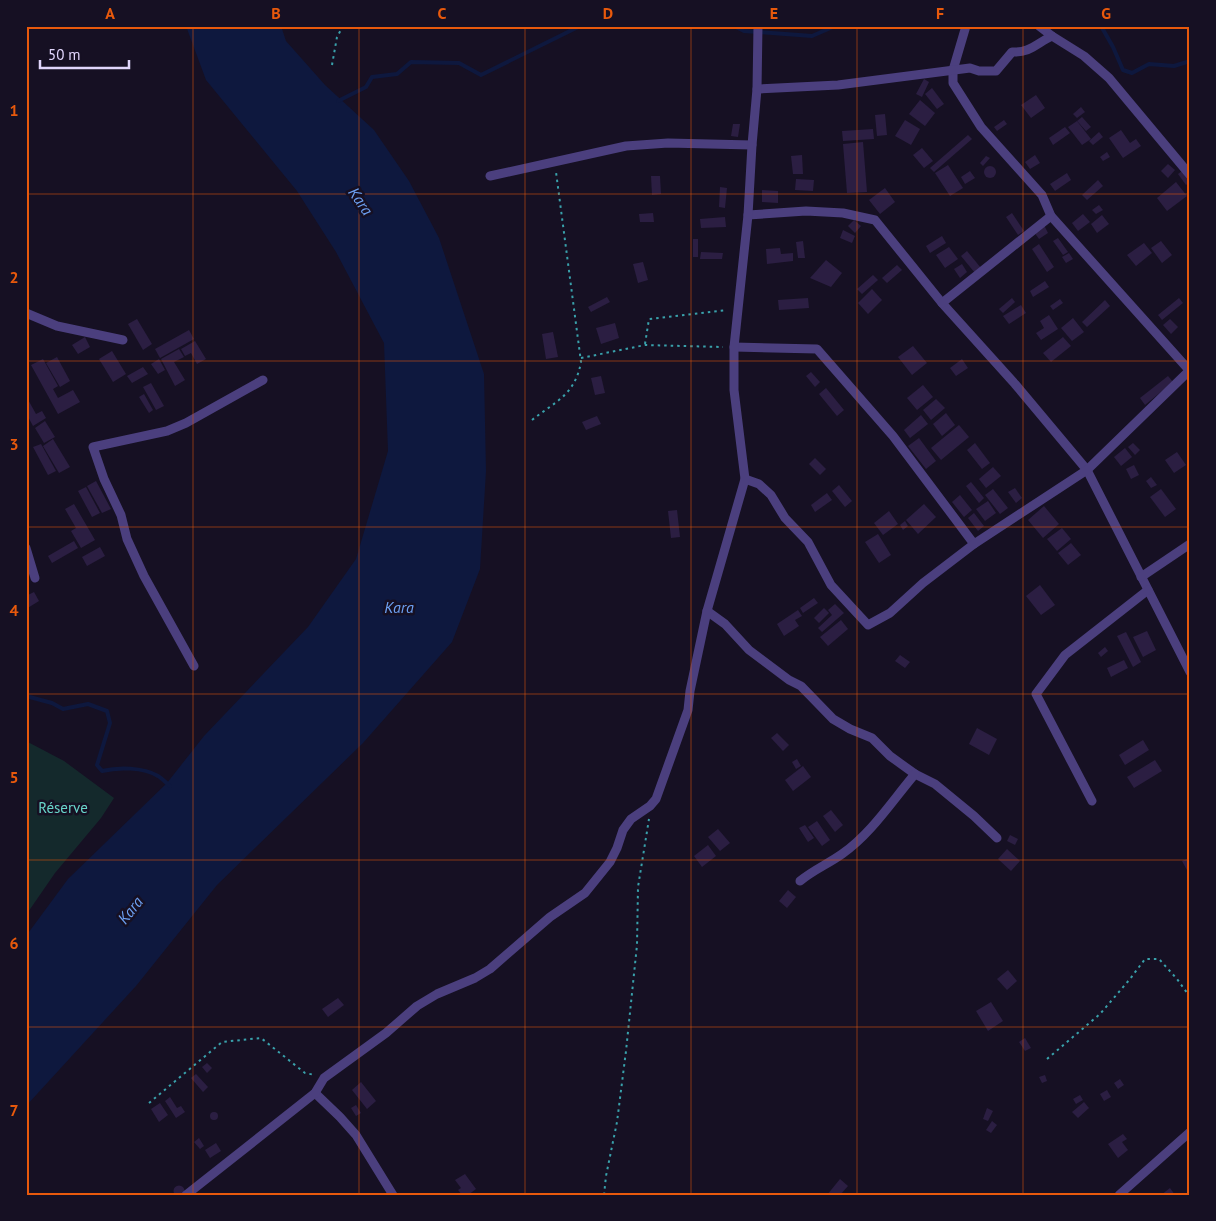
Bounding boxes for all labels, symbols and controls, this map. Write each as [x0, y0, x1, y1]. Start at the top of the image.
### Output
text: A [105, 3, 115, 23]
text: B [271, 3, 281, 23]
text: C [438, 3, 447, 23]
text: D [603, 3, 613, 23]
text: E [770, 3, 778, 23]
text: F [936, 3, 944, 23]
text: G [1101, 3, 1111, 23]
scale bar [40, 38, 129, 70]
text: 50 m [48, 45, 81, 64]
text: 1 [9, 100, 19, 120]
water label: Kara [344, 183, 378, 219]
text: 2 [9, 267, 19, 287]
text: 3 [9, 434, 19, 454]
water label: Kara [384, 597, 414, 617]
text: 4 [9, 600, 19, 620]
text: 5 [9, 767, 19, 787]
park label: Réserve [38, 798, 88, 817]
water label: Kara [113, 892, 147, 928]
text: 6 [9, 933, 19, 953]
text: 7 [9, 1100, 19, 1120]

